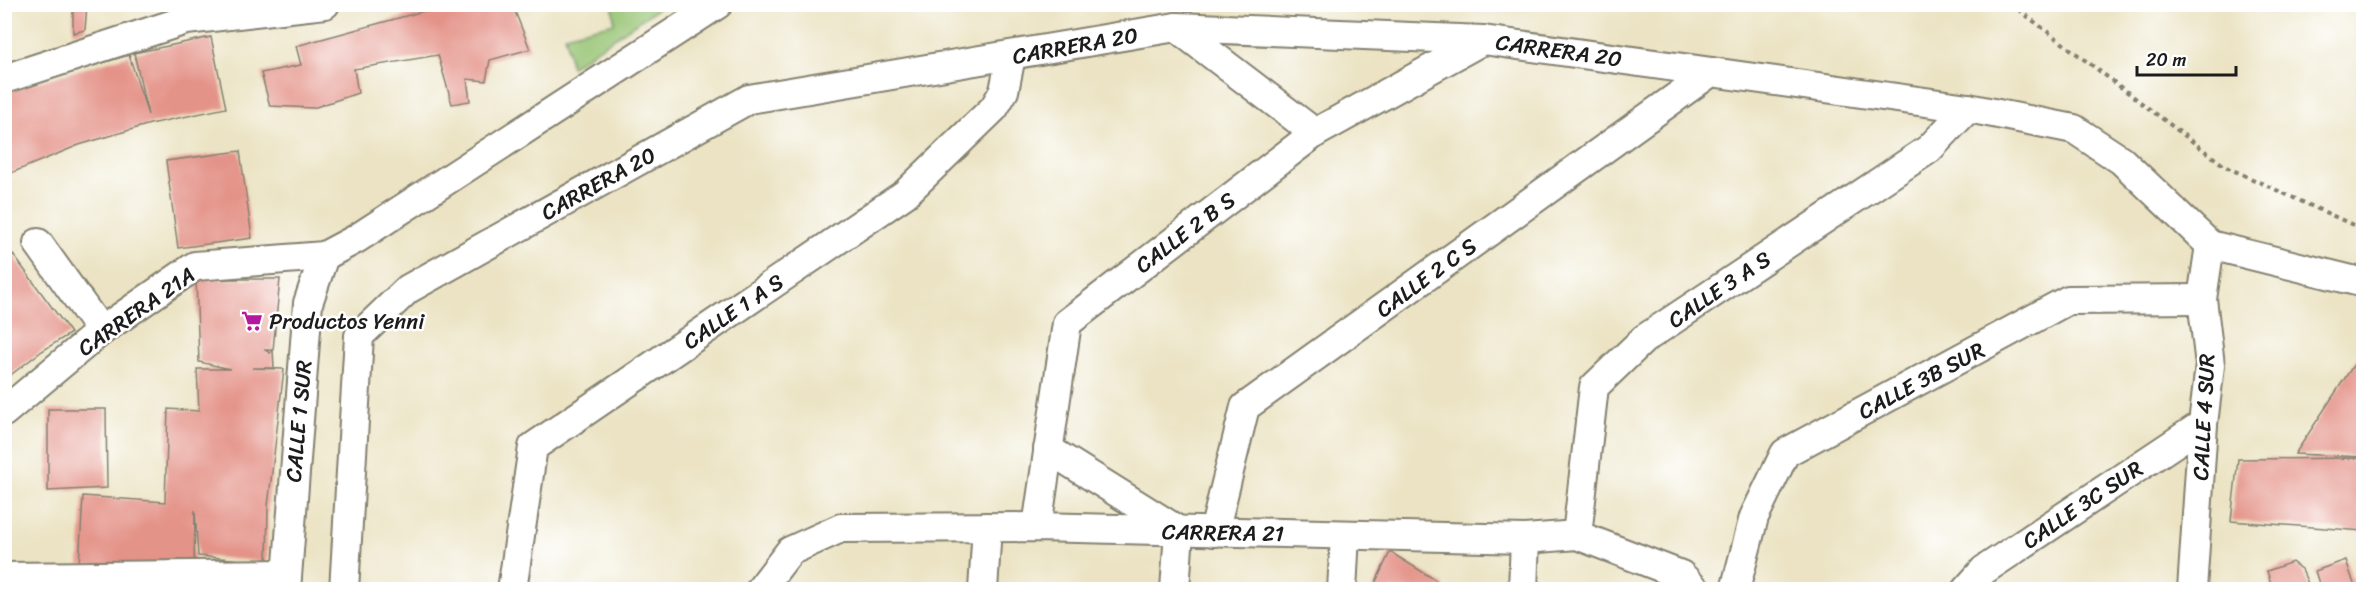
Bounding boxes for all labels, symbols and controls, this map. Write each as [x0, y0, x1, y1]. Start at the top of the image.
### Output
street label: CARRERA 20 [1009, 15, 1141, 76]
street label: CARRERA 20 [1493, 22, 1624, 79]
scale bar [2137, 39, 2236, 77]
text: 20 m [2146, 44, 2186, 76]
street label: CARRERA 20 [533, 136, 663, 231]
street label: CALLE 2 B S [1126, 181, 1244, 284]
street label: CALLE 2 C S [1367, 227, 1486, 328]
street label: CALLE 3 A S [1659, 240, 1779, 339]
street label: CARRERA 21A [69, 256, 203, 367]
street label: CALLE 1 A S [675, 263, 792, 360]
place label: Productos Yenni [269, 302, 425, 341]
supermarket icon: Productos Yenni [240, 309, 264, 333]
street label: CALLE 3B SUR [1851, 331, 1992, 430]
street label: CALLE 4 SUR [2181, 353, 2226, 481]
street label: CALLE 1 SUR [274, 358, 323, 484]
street label: CALLE 3C SUR [2014, 449, 2151, 559]
street label: CARRERA 21 [1161, 512, 1284, 553]

